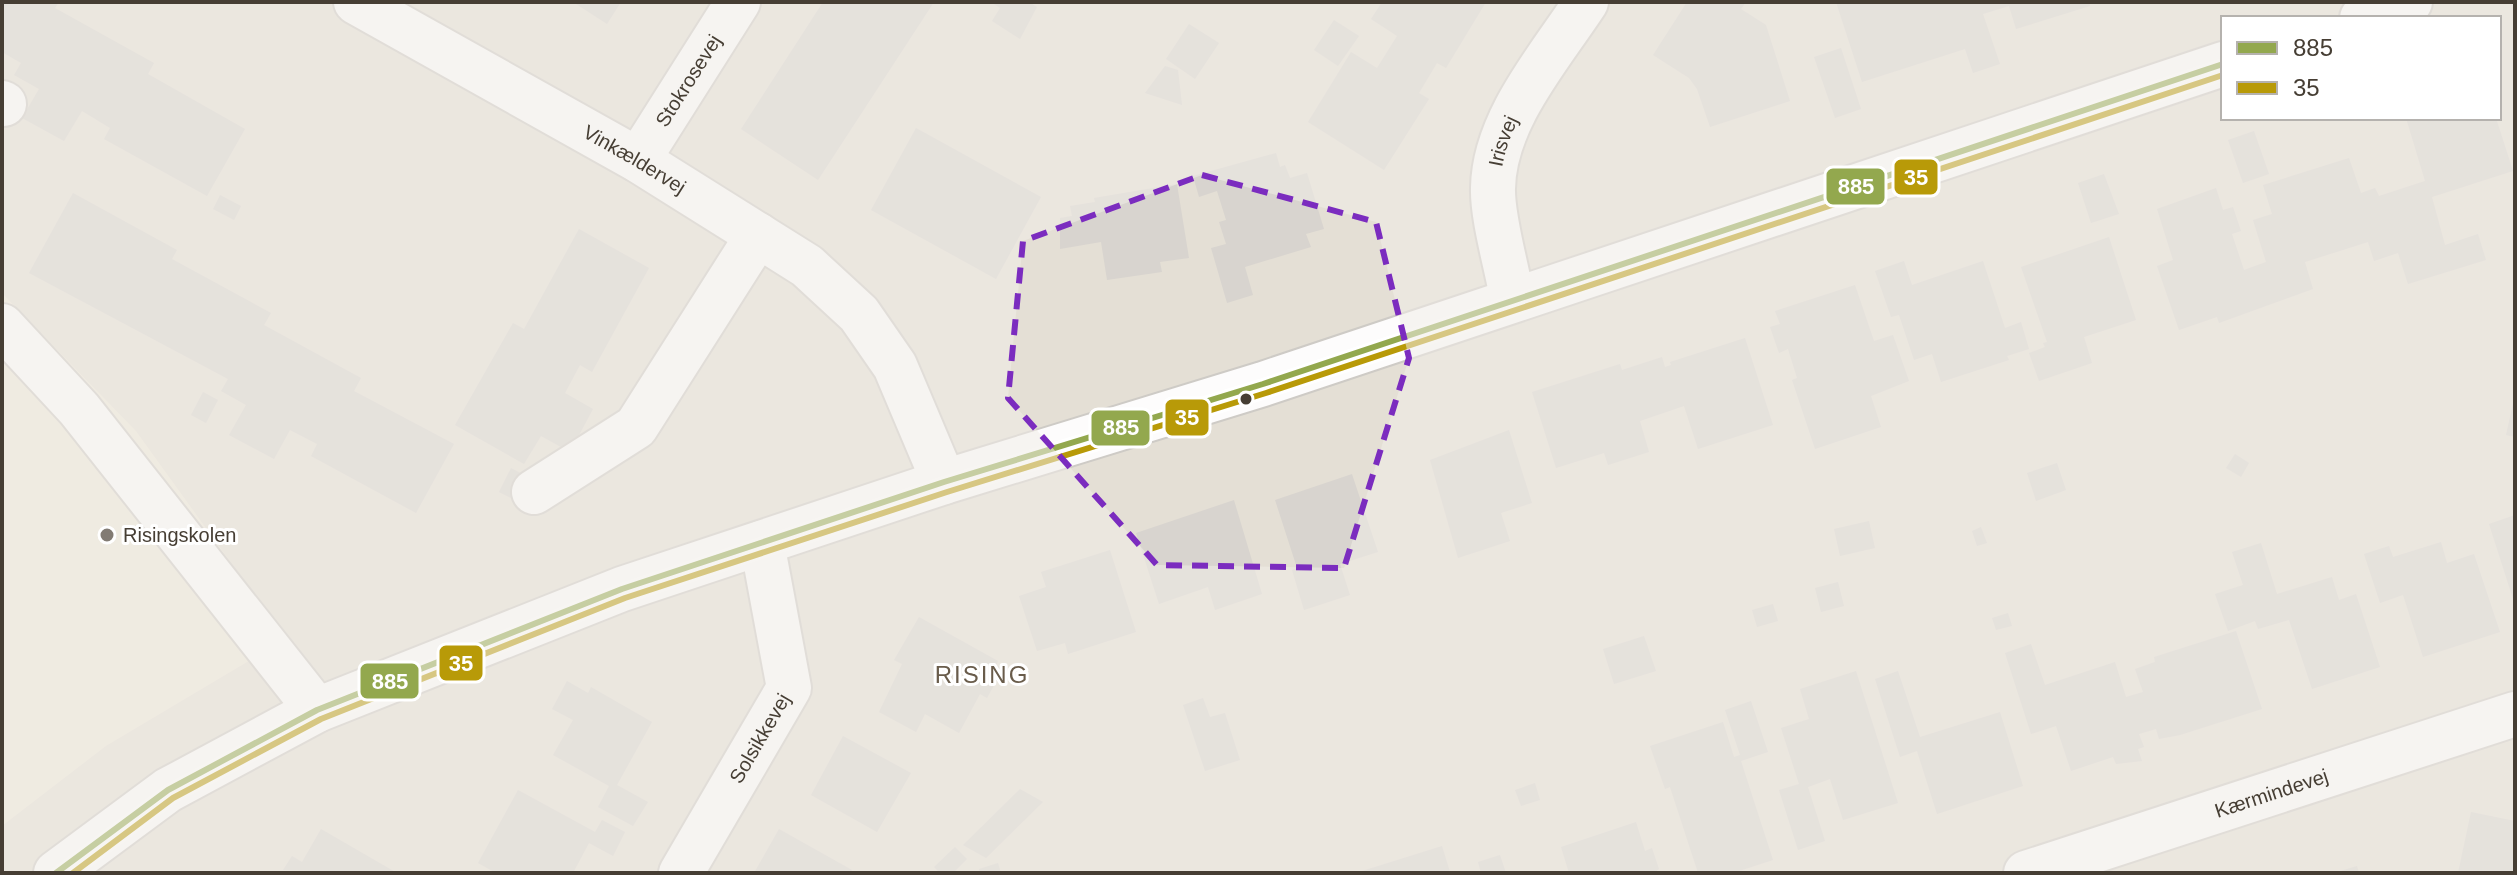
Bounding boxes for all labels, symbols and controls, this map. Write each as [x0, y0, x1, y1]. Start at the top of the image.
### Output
legend [2221, 16, 2501, 120]
street label: Stokrosevej [651, 31, 726, 131]
text: 885 [2293, 34, 2333, 61]
text: 35 [2293, 74, 2320, 101]
street label: Irisvej [1484, 112, 1522, 168]
street label: Vinkældervej [579, 121, 690, 198]
line badge: 35 [1893, 158, 1939, 196]
text: 35 [1904, 165, 1928, 190]
line badge: 885 [1825, 167, 1886, 206]
text: 885 [1838, 174, 1874, 199]
unlabelled marker [1238, 391, 1254, 407]
line badge: 35 [1164, 398, 1210, 437]
text: 35 [1175, 405, 1199, 430]
line badge: 885 [1090, 409, 1151, 447]
text: 885 [1103, 415, 1139, 440]
place label: Risingskolen [123, 524, 236, 546]
marker: Risingskolen [98, 526, 116, 544]
line badge: 35 [438, 644, 484, 682]
text: 35 [449, 651, 473, 676]
district label: RISING [935, 661, 1029, 688]
line badge: 885 [359, 662, 420, 700]
text: 885 [372, 669, 408, 694]
street label: Solsikkevej [725, 690, 794, 787]
street label: Kærmindevej [2212, 765, 2331, 822]

